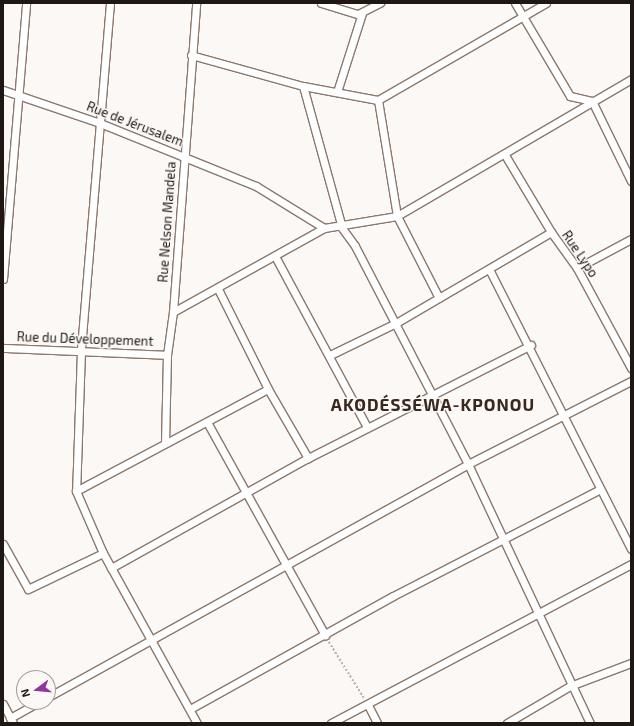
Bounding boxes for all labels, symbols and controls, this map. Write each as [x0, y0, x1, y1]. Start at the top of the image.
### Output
street label: Rue de Jérusalem [84, 98, 186, 150]
street label: Rue Nelson Mandela [155, 161, 179, 283]
street label: Rue Lypo [559, 228, 601, 280]
street label: Rue du Développement [16, 329, 154, 349]
district label: AKODÉSSÉWA-KPONOU [331, 395, 535, 415]
north arrow [16, 670, 56, 710]
text: N [18, 688, 32, 699]

